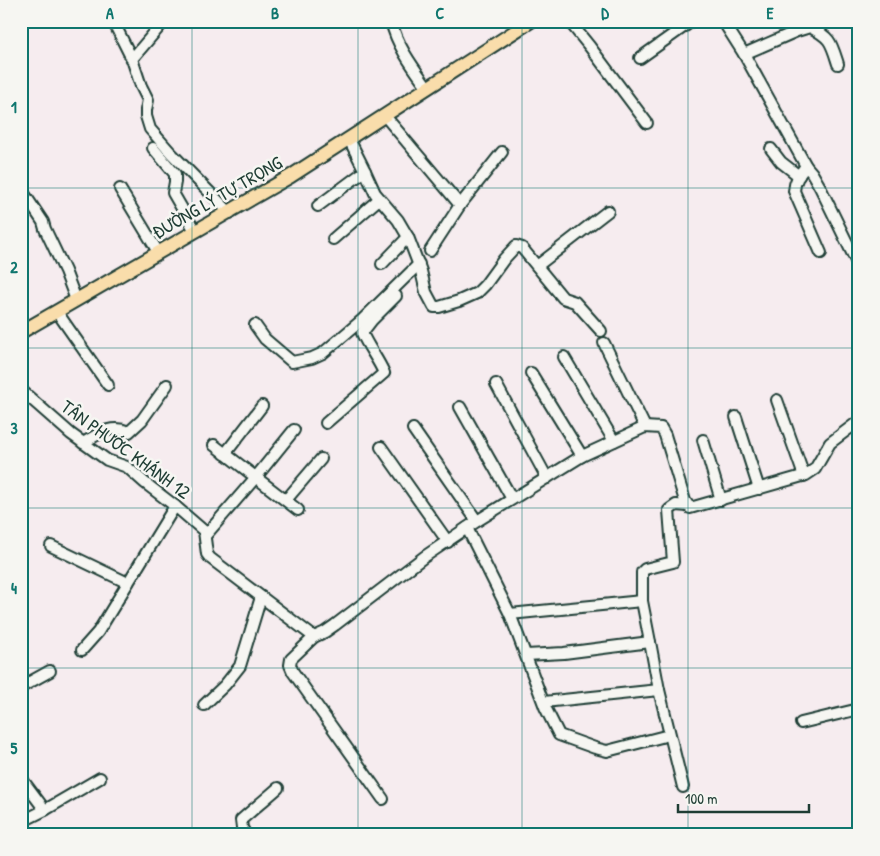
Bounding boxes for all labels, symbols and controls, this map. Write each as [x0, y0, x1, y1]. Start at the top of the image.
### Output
text: A [106, 2, 114, 24]
text: B [271, 2, 279, 24]
text: C [436, 2, 445, 24]
text: D [601, 2, 609, 24]
text: E [766, 2, 774, 24]
text: 1 [11, 96, 17, 118]
street label: ĐƯỜNG LÝ TỰ TRỌNG [147, 149, 287, 245]
text: 2 [10, 256, 18, 278]
street label: TÂN PHƯỚC KHÁNH 12 [56, 393, 196, 505]
text: 3 [10, 417, 18, 439]
text: 4 [11, 577, 17, 599]
text: 5 [11, 737, 18, 759]
scale bar [678, 781, 809, 813]
text: 100 m [685, 788, 718, 809]

